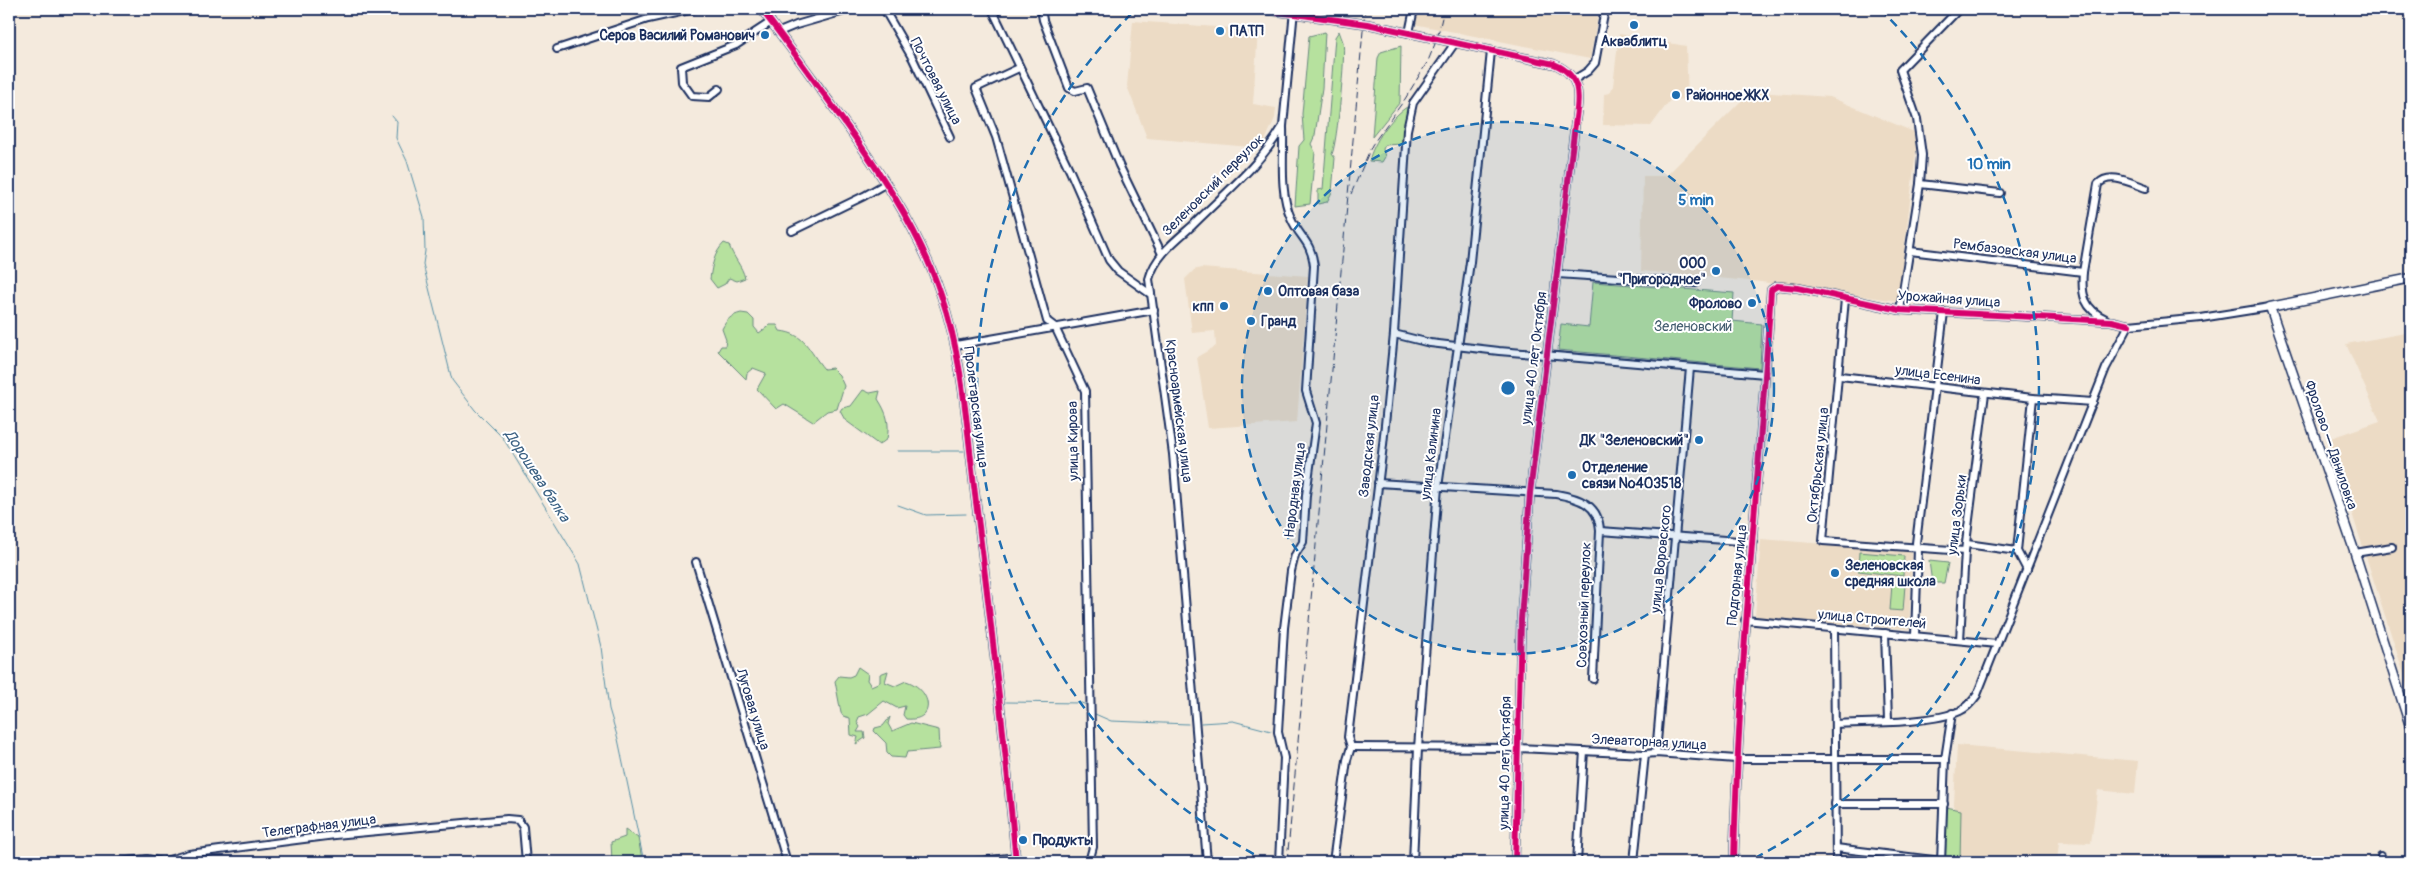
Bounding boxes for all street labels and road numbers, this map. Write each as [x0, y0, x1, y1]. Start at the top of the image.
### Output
street label: Почтовая улица [907, 35, 965, 127]
street label: Зеленовский переулок [1159, 131, 1267, 239]
street label: Рембазовская улица [1952, 235, 2078, 267]
street label: Урожайная улица [1897, 287, 2001, 311]
street label: улица 40 лет Октября [1517, 291, 1551, 426]
street label: Красноармейская улица [1162, 338, 1196, 484]
street label: Пролетарская улица [960, 345, 992, 469]
street label: улица Есенина [1893, 361, 1982, 389]
street label: Фролово — Даниловка [2301, 378, 2361, 512]
street label: Заводская улица [1355, 394, 1383, 498]
street label: улица Кирова [1064, 401, 1082, 482]
street label: Октябрьская улица [1803, 406, 1833, 524]
street label: улица Калинина [1417, 407, 1445, 502]
street label: Народная улица [1281, 441, 1309, 539]
street label: улица Зорьки [1944, 474, 1970, 557]
street label: улица Воровского [1647, 504, 1675, 615]
street label: Подгорная улица [1723, 524, 1751, 626]
street label: Совхозный переулок [1573, 542, 1595, 668]
street label: улица Строителей [1816, 606, 1927, 632]
street label: Луговая улица [732, 665, 773, 752]
street label: улица 40 лет Октября [1495, 696, 1515, 831]
street label: Элеваторная улица [1591, 730, 1707, 754]
street label: Телеграфная улица [261, 811, 377, 841]

